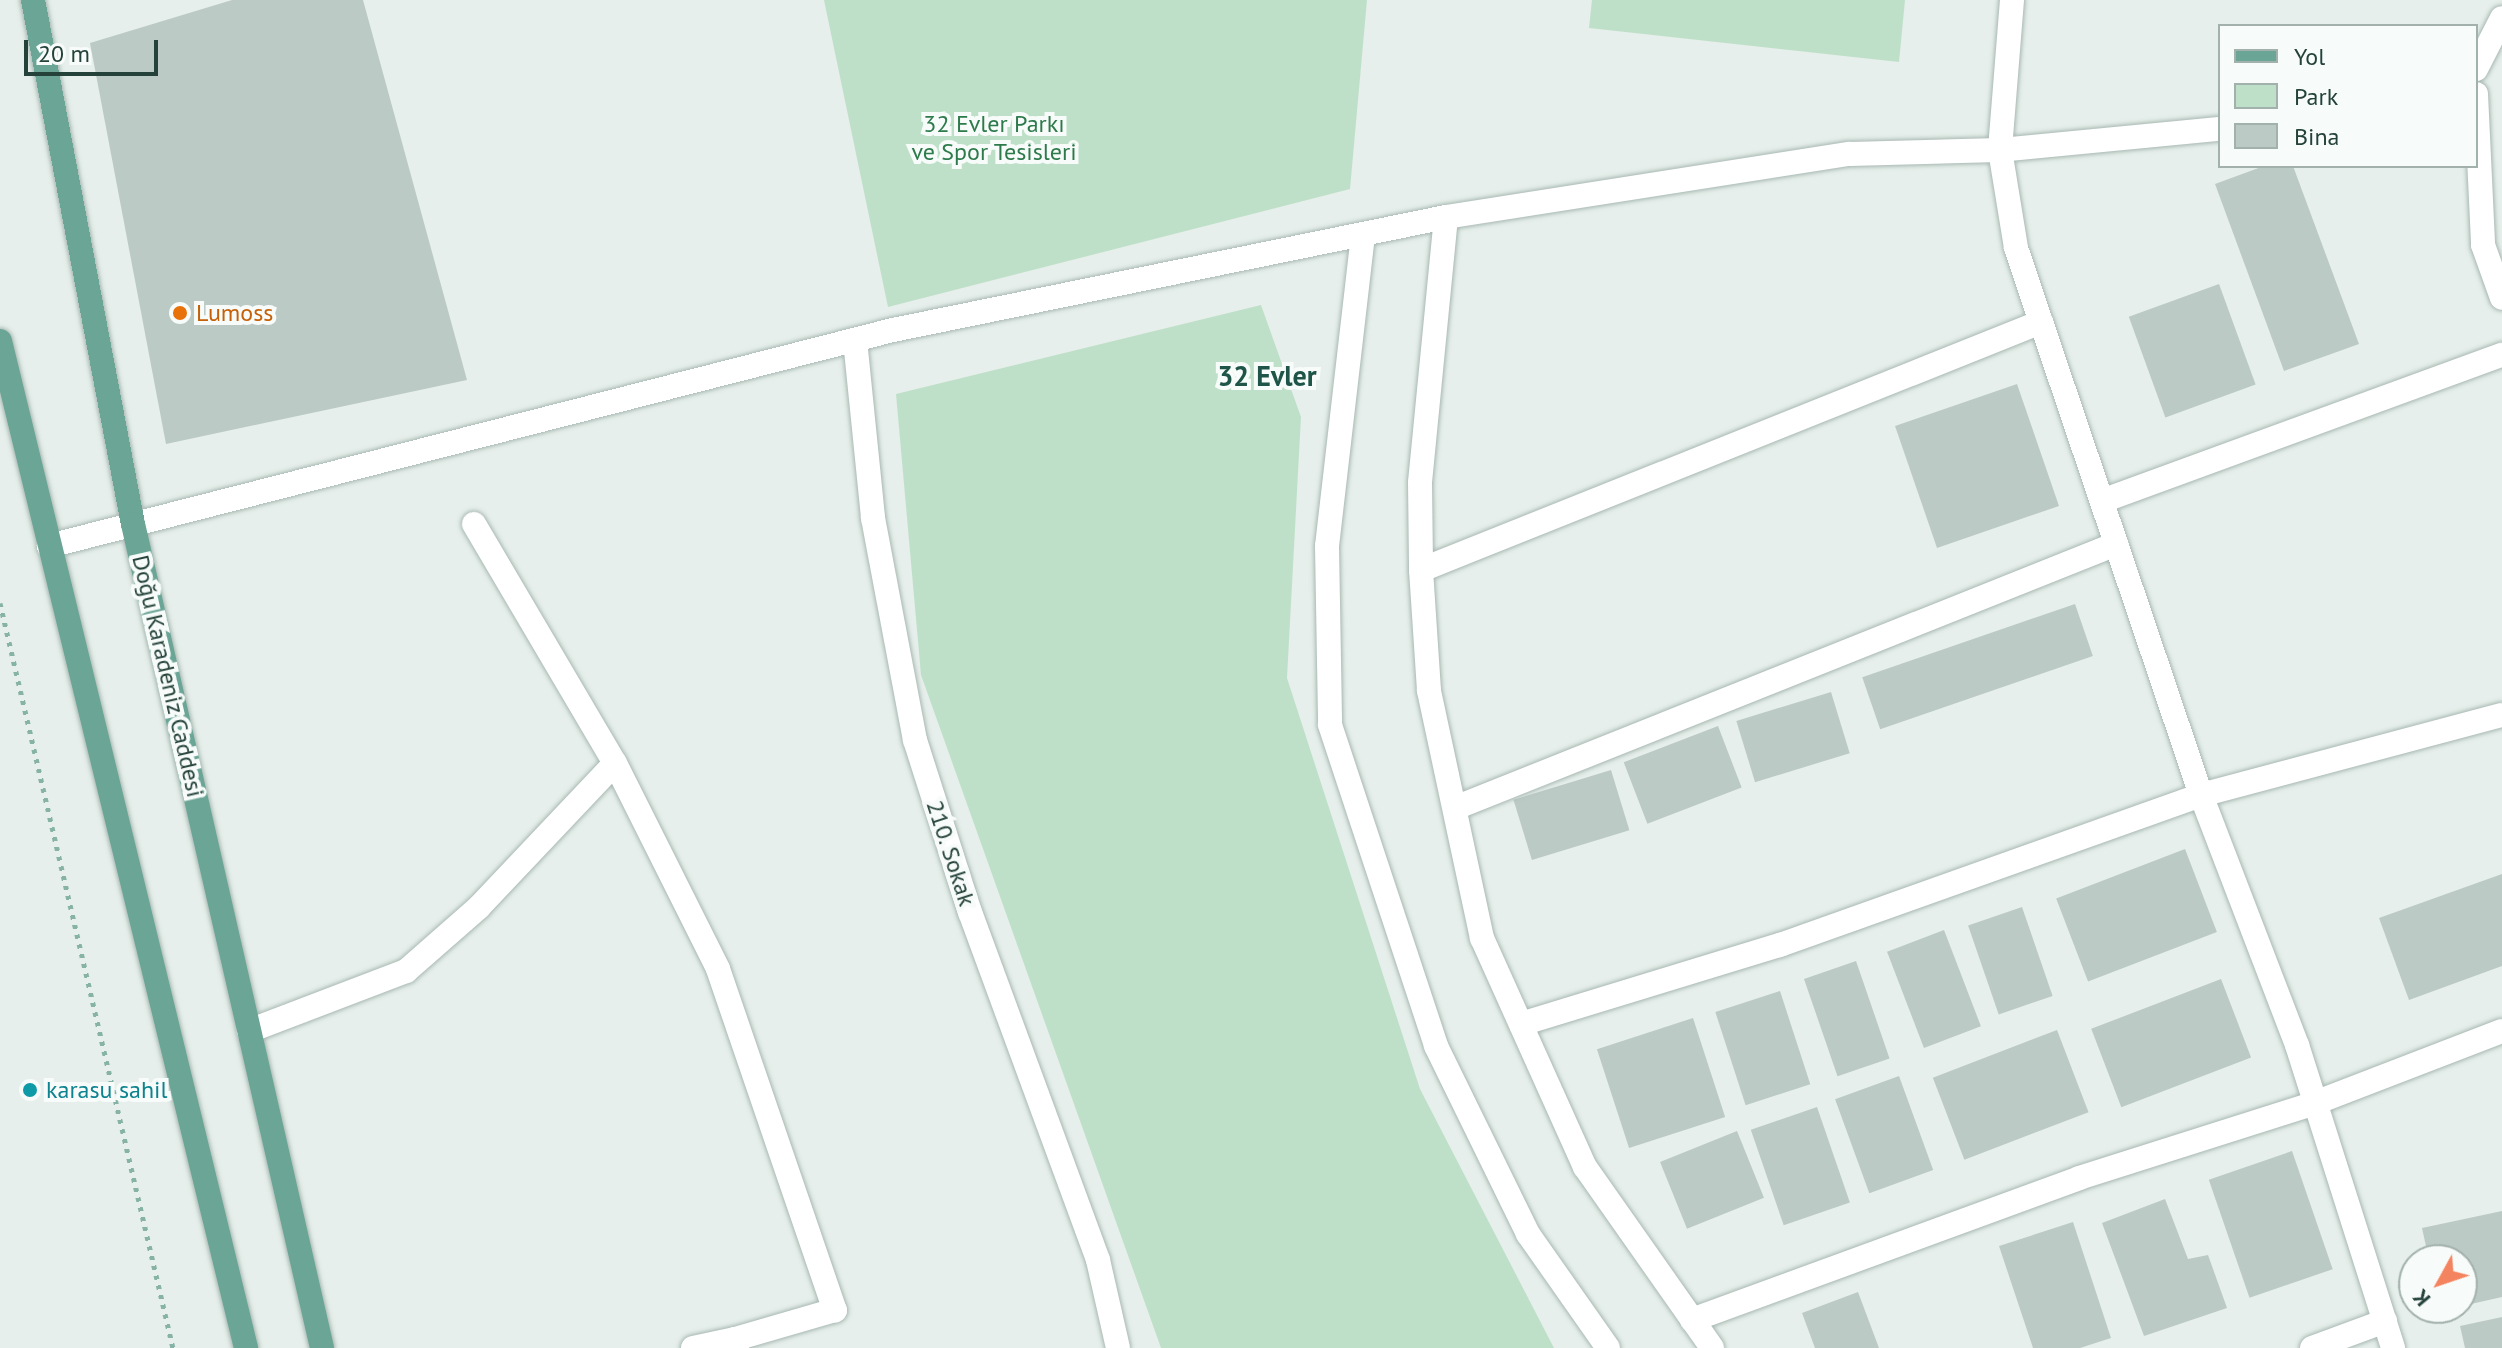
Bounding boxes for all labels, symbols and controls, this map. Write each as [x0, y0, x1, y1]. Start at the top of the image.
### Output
scale bar [28, 24, 162, 74]
legend [2218, 24, 2478, 168]
text: 20 m [38, 38, 90, 69]
text: Yol [2294, 41, 2325, 72]
text: Park [2294, 81, 2338, 112]
park label: 32 Evler Parkı ve Spor Tesisleri [911, 110, 1077, 166]
text: Bina [2294, 121, 2339, 152]
place label: Lumoss [196, 299, 273, 327]
marker: Lumoss [171, 304, 189, 322]
district label: 32 Evler [1217, 359, 1317, 393]
street label: Doğu Karadeniz Caddesi [126, 552, 210, 800]
street label: 210. Sokak [920, 796, 982, 910]
place label: karasu sahil [46, 1076, 167, 1104]
marker: karasu sahil [21, 1081, 39, 1099]
north arrow [2398, 1244, 2478, 1324]
text: K [2406, 1284, 2436, 1312]

